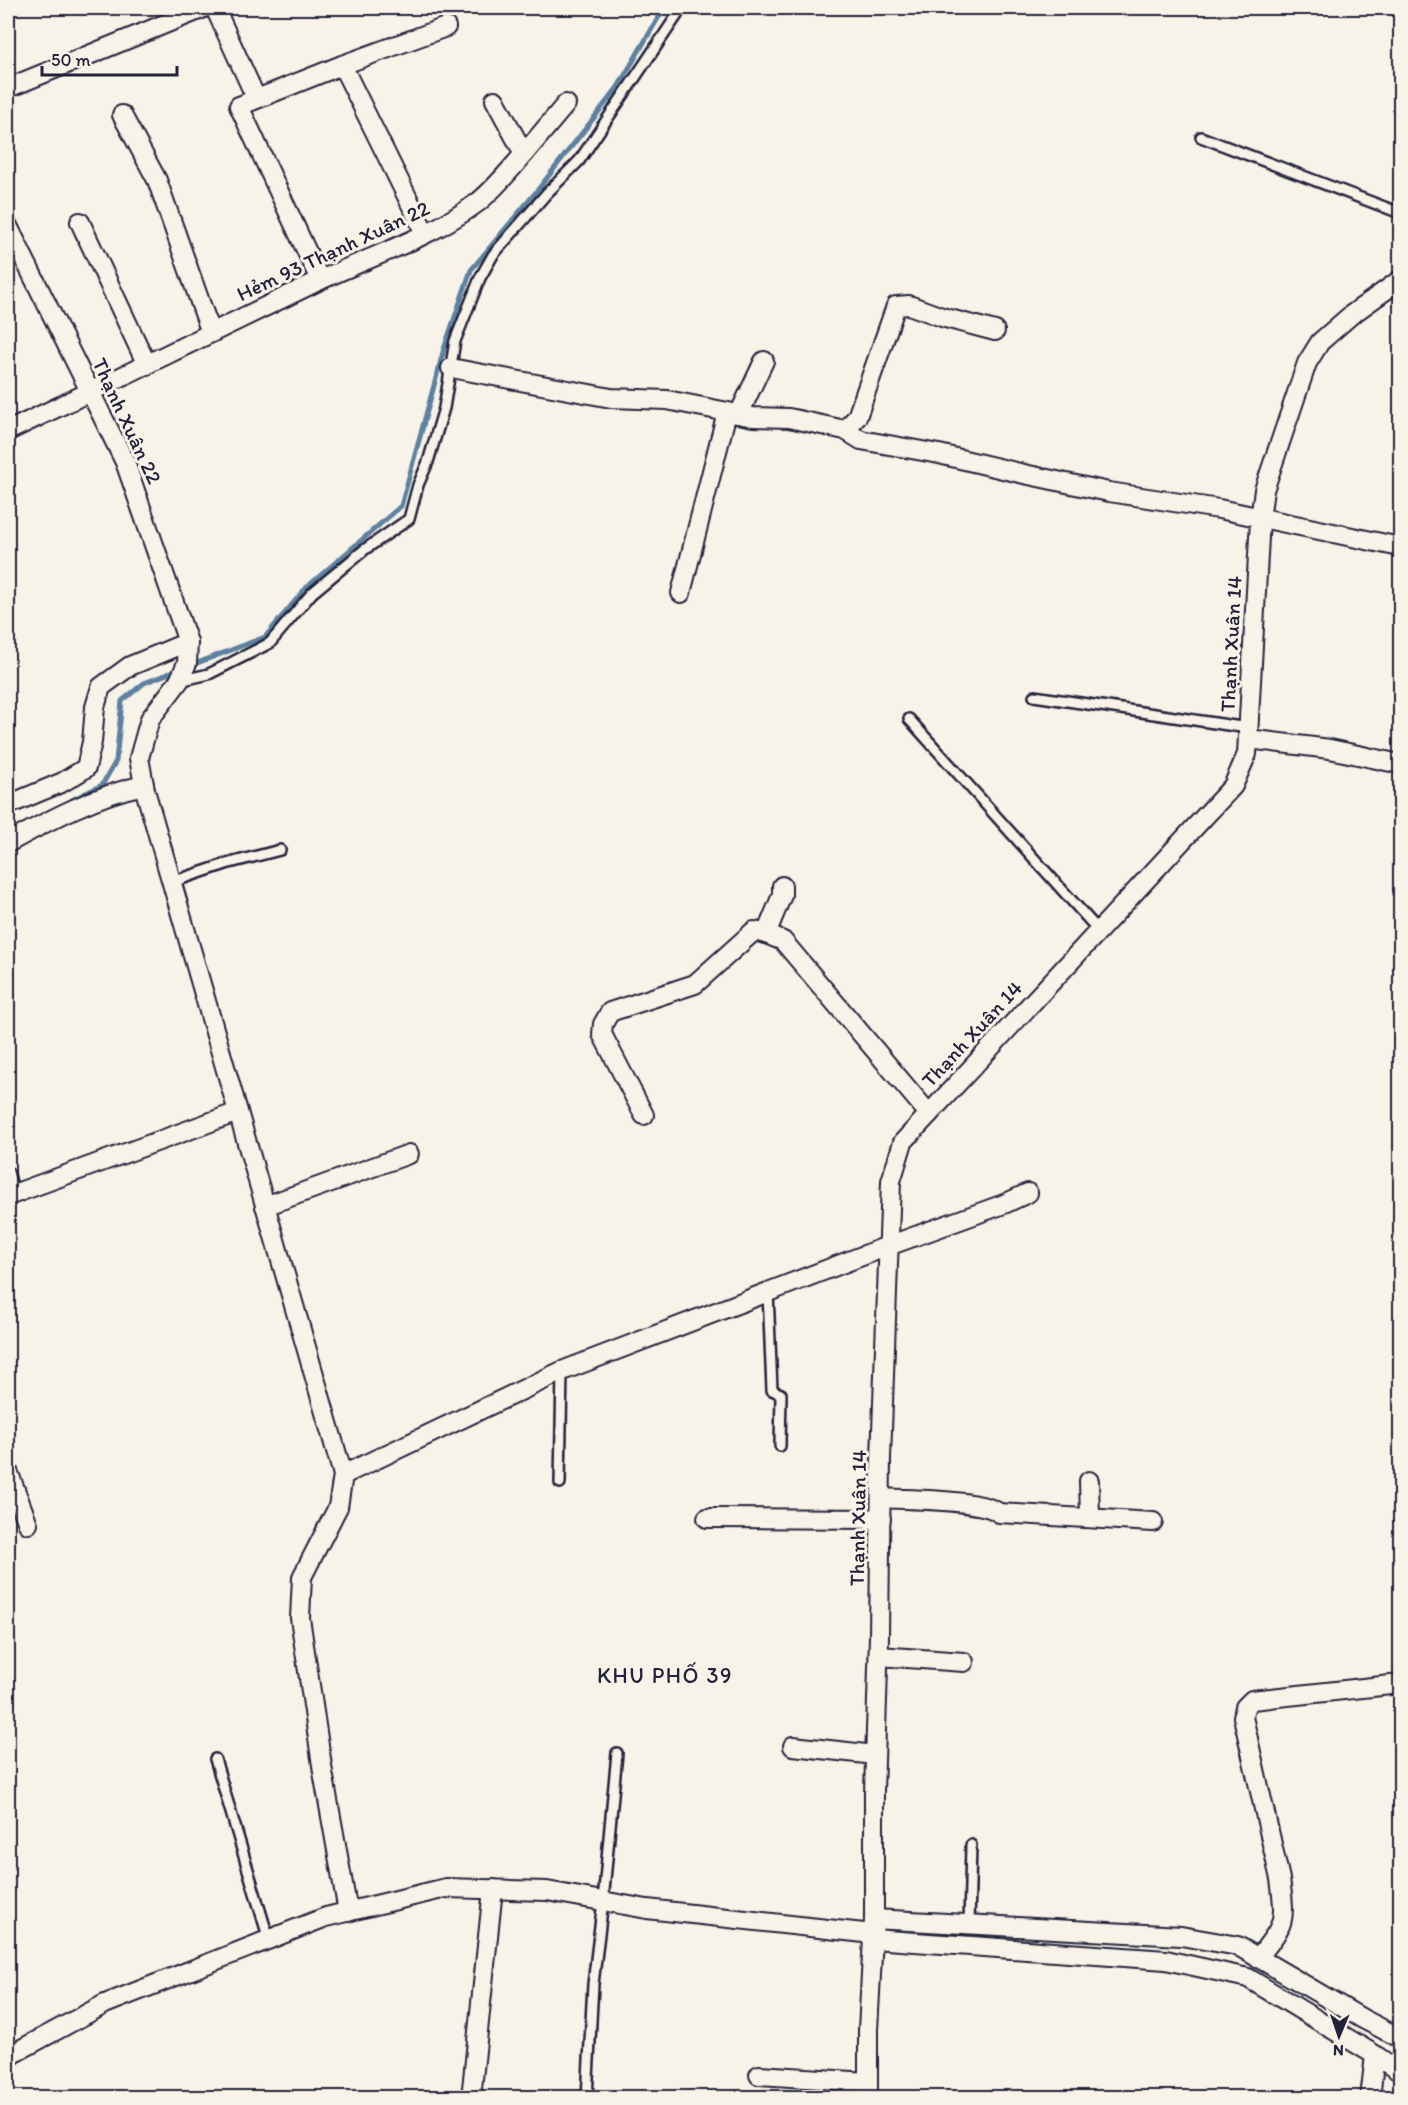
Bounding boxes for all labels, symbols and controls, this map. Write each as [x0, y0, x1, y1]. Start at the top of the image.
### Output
scale bar [42, 39, 177, 77]
text: 50 m [51, 49, 91, 71]
street label: Hẻm 93 Thạnh Xuân 22 [233, 195, 433, 306]
street label: Thạnh Xuân 22 [87, 354, 168, 488]
street label: Thạnh Xuân 14 [1214, 575, 1247, 713]
street label: Thạnh Xuân 14 [916, 975, 1028, 1092]
street label: Thạnh Xuân 14 [844, 1449, 871, 1586]
district label: KHU PHỐ 39 [597, 1662, 733, 1689]
north arrow [1309, 2006, 1369, 2066]
text: N [1333, 2041, 1344, 2060]

